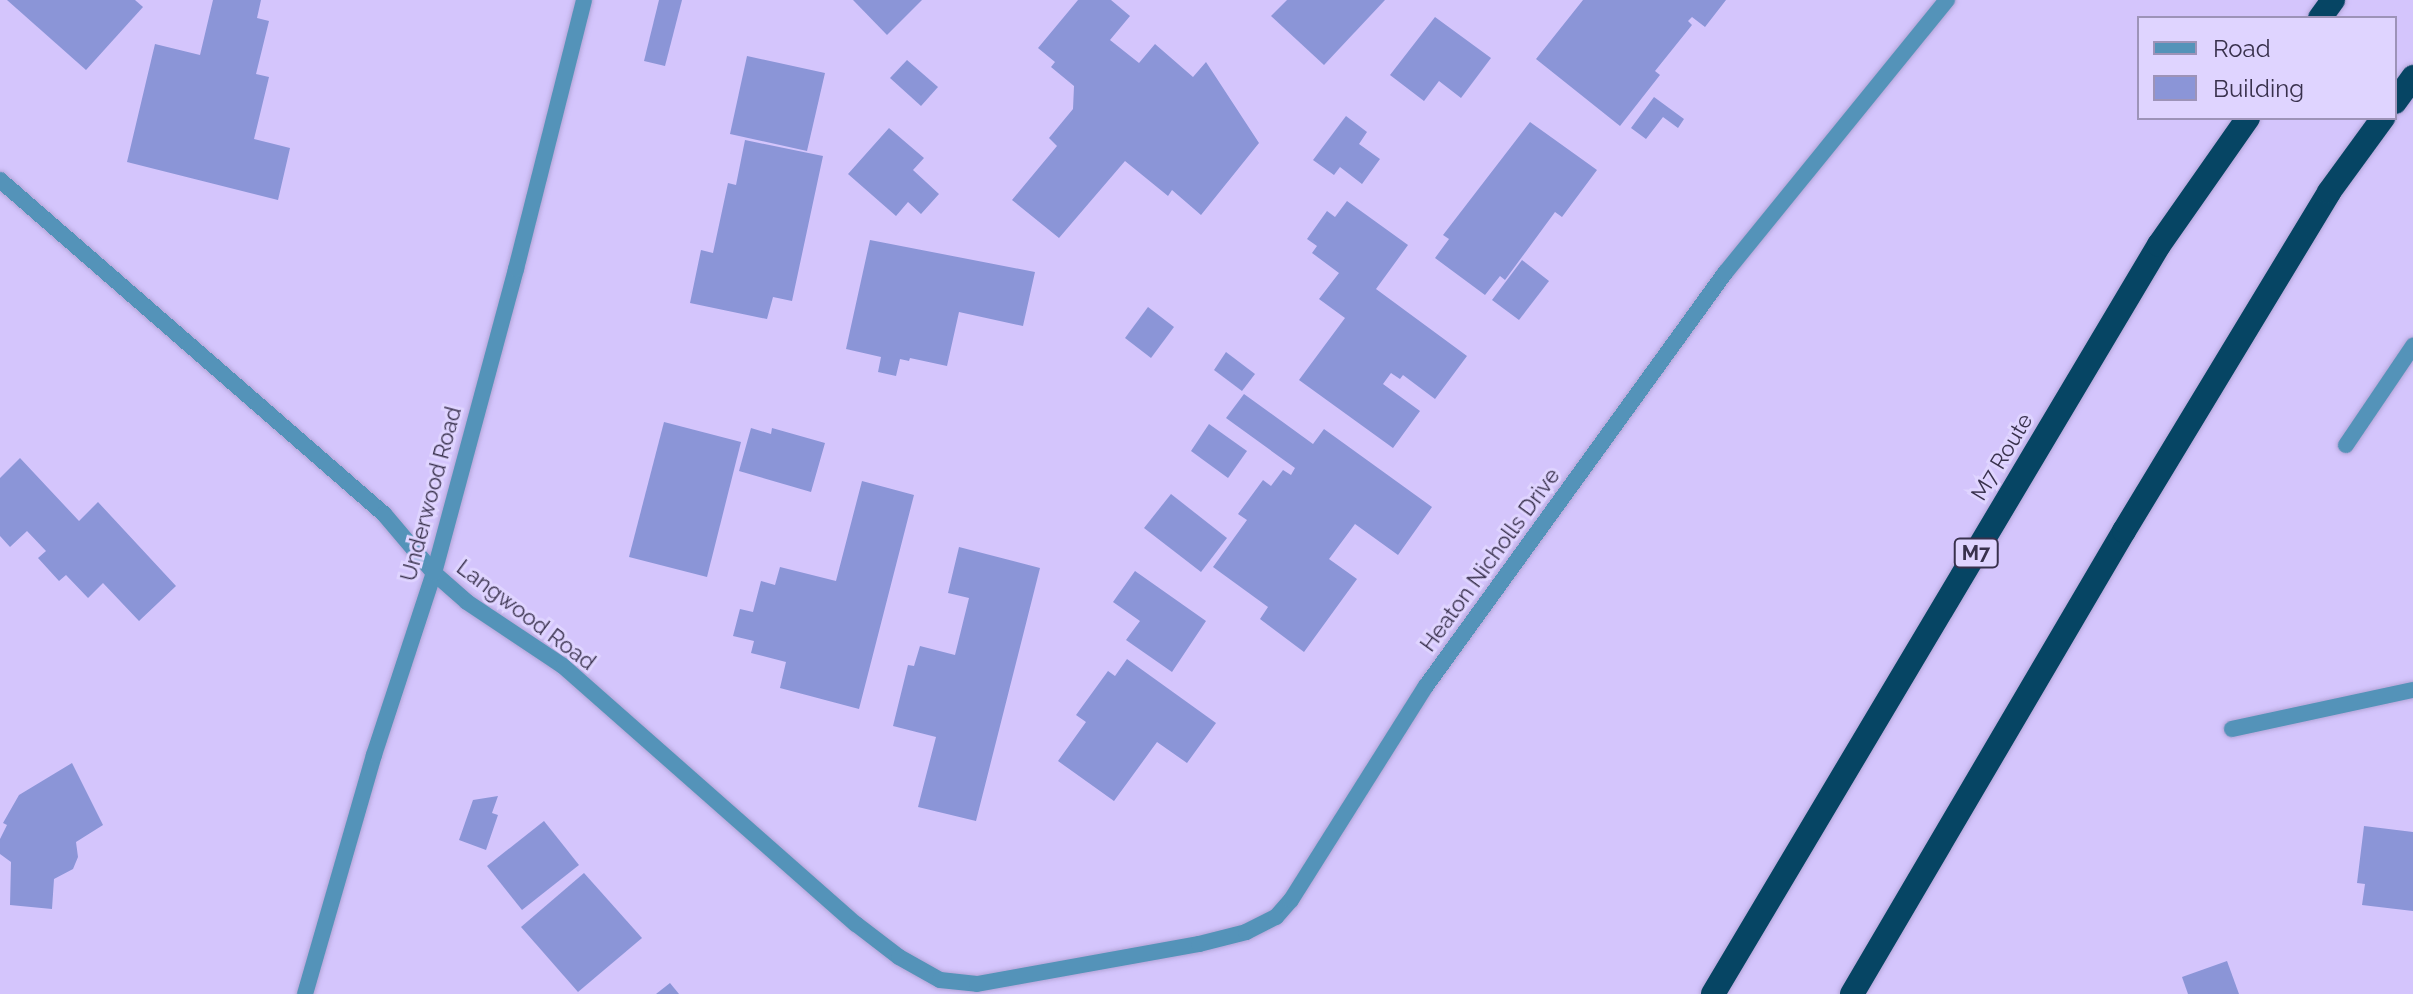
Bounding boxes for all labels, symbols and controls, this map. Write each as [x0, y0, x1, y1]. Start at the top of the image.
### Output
legend [2137, 16, 2397, 120]
text: Road [2213, 34, 2271, 63]
text: Building [2213, 74, 2304, 103]
street label: Underwood Road [395, 404, 467, 584]
street label: M7 Route [1966, 409, 2038, 505]
street label: Heaton Nicholls Drive [1415, 463, 1565, 657]
road number: M7 [1952, 537, 2000, 569]
street label: Langwood Road [451, 554, 601, 676]

